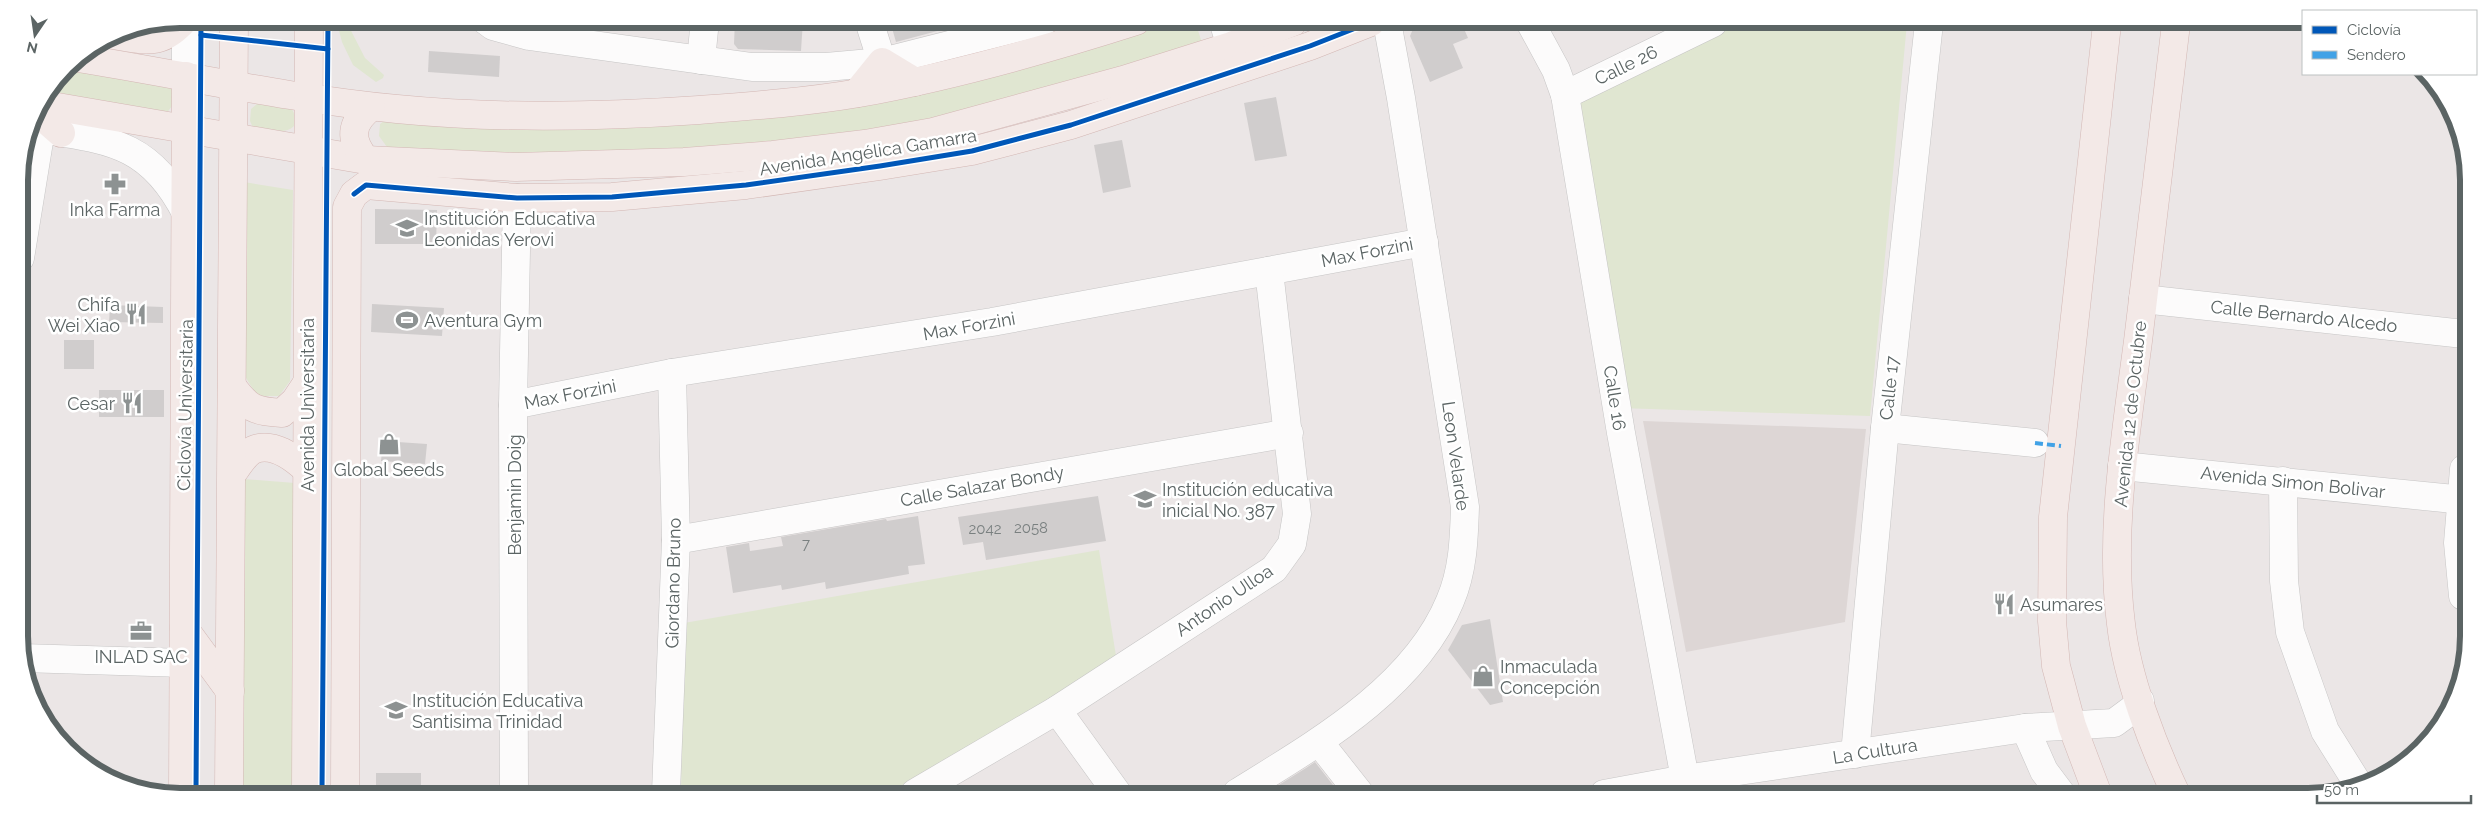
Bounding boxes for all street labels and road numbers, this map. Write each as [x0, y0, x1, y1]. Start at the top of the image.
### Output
street label: Calle 26 [1591, 41, 1661, 89]
street label: Avenida Angélica Gamarra [758, 124, 978, 180]
street label: Max Forzini [1319, 233, 1415, 271]
street label: Calle Bernardo Alcedo [2210, 296, 2399, 336]
street label: Max Forzini [921, 308, 1017, 344]
street label: Avenida Universitaria [297, 318, 318, 492]
street label: Ciclovía Universitaria [173, 319, 197, 491]
street label: Avenida 12 de Octubre [2110, 319, 2150, 508]
street label: Calle 17 [1875, 355, 1903, 421]
street label: Calle 16 [1599, 364, 1631, 432]
street label: Max Forzini [522, 375, 618, 413]
street label: Leon Velarde [1438, 400, 1474, 512]
street label: Benjamin Doig [504, 434, 525, 556]
street label: Calle Salazar Bondy [899, 461, 1066, 511]
street label: Avenida Simon Bolivar [2200, 462, 2387, 502]
street label: Giordano Bruno [661, 517, 685, 648]
street label: Antonio Ulloa [1171, 560, 1277, 640]
street label: La Cultura [1831, 734, 1919, 768]

